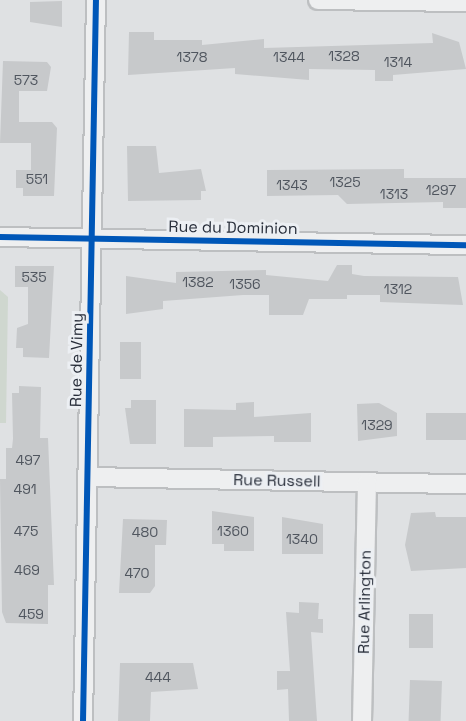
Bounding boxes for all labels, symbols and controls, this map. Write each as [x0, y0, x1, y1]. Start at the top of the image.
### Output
house number: 1328 [328, 48, 360, 64]
house number: 1378 [177, 49, 207, 65]
house number: 1344 [273, 49, 305, 65]
house number: 1314 [384, 54, 412, 70]
house number: 573 [14, 72, 38, 88]
house number: 551 [26, 171, 48, 187]
house number: 1325 [329, 174, 361, 190]
house number: 1343 [276, 177, 308, 193]
house number: 1297 [426, 182, 456, 198]
house number: 1313 [380, 186, 408, 202]
street label: Rue du Dominion [168, 217, 298, 239]
house number: 535 [21, 269, 47, 285]
house number: 1382 [182, 274, 214, 290]
house number: 1356 [229, 276, 261, 292]
house number: 1312 [384, 281, 412, 297]
street label: Rue de Vimy [67, 313, 87, 407]
house number: 1329 [361, 417, 393, 433]
house number: 497 [16, 452, 40, 468]
street label: Rue Russell [233, 471, 321, 491]
house number: 491 [13, 481, 37, 497]
house number: 475 [14, 523, 38, 539]
house number: 1360 [217, 523, 249, 539]
house number: 480 [132, 524, 158, 540]
house number: 1340 [286, 531, 318, 547]
street label: Rue Arlington [354, 550, 376, 654]
house number: 469 [14, 562, 40, 578]
house number: 470 [124, 565, 150, 581]
house number: 459 [18, 606, 44, 622]
house number: 444 [145, 669, 171, 685]

